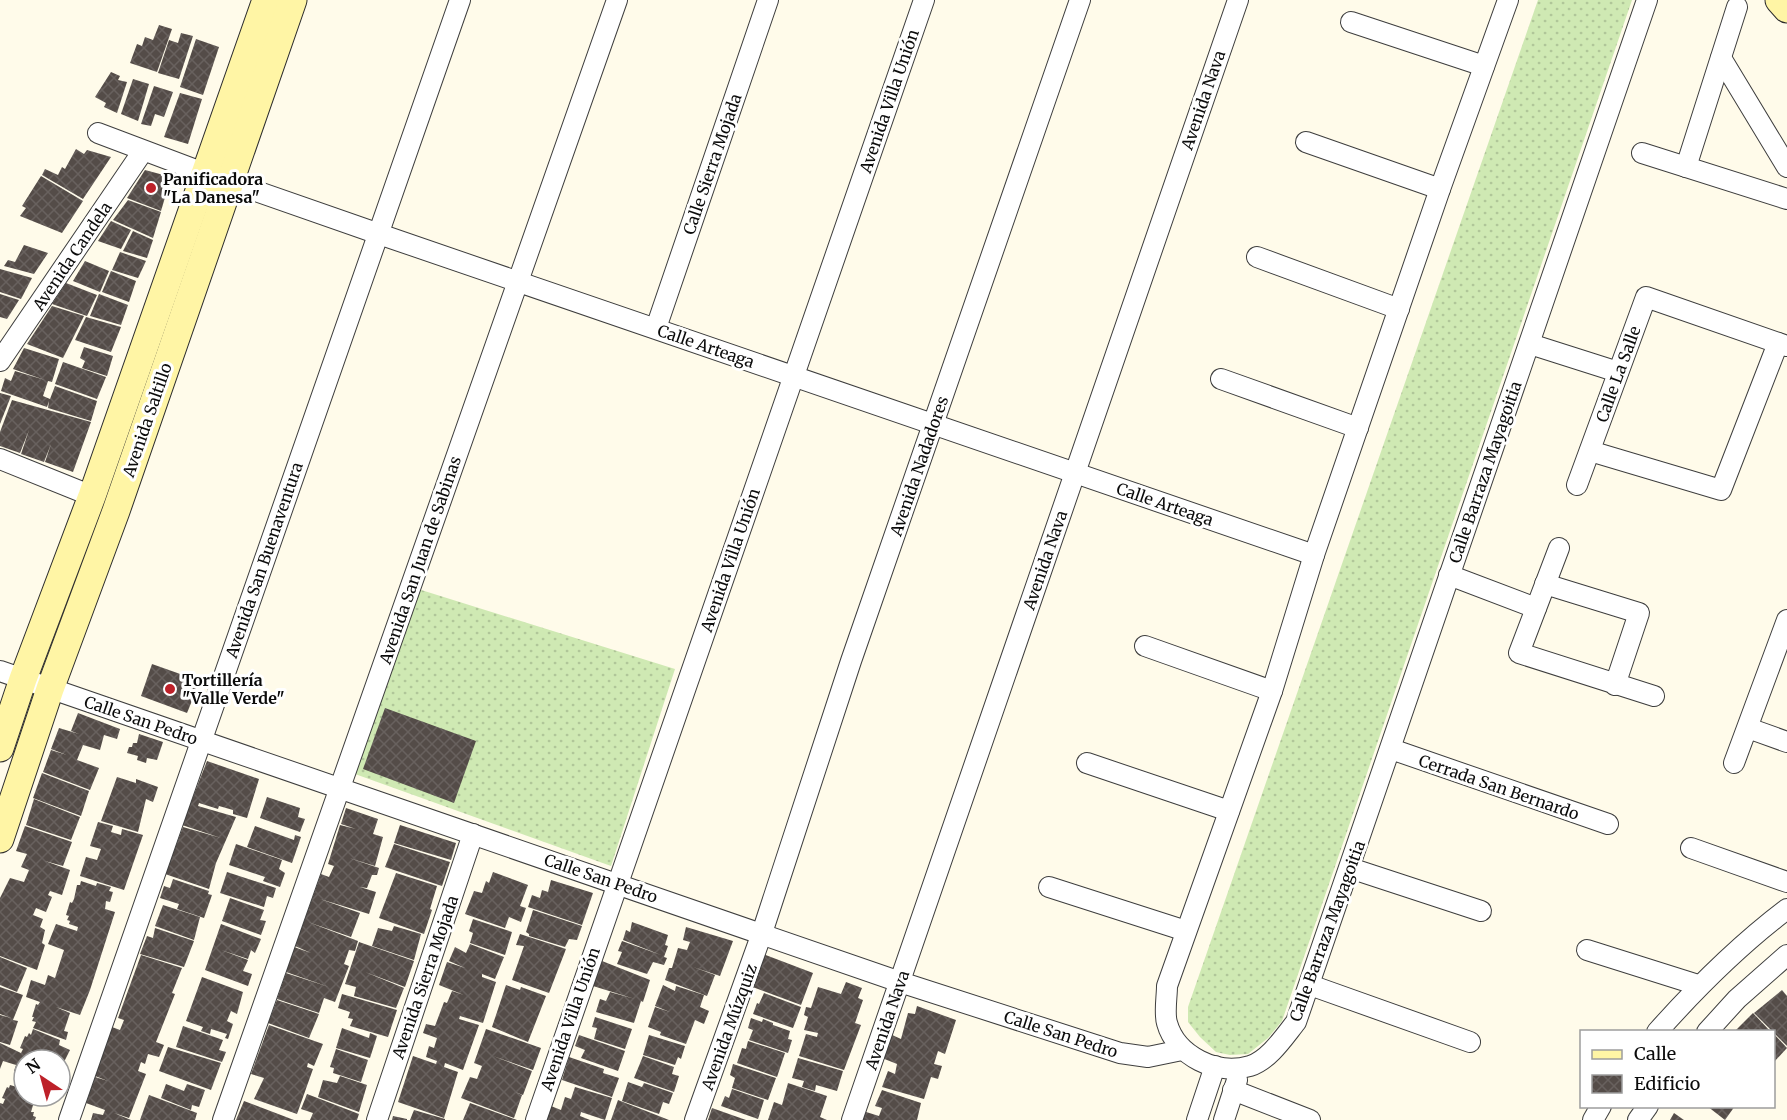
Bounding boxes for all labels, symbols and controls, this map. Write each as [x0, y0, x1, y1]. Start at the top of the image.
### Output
street label: Avenida Villa Unión [855, 26, 923, 176]
street label: Avenida Nava [1176, 47, 1229, 153]
street label: Calle Sierra Mojada [679, 91, 746, 237]
place label: Panificadora "La Danesa" [163, 169, 263, 207]
marker: Panificadora "La Danesa" [144, 181, 158, 195]
street label: Avenida Candela [28, 198, 116, 315]
street label: Calle Arteaga [655, 320, 757, 372]
street label: Calle La Salle [1591, 323, 1645, 425]
street label: Avenida Saltillo [118, 360, 176, 481]
street label: Calle Barraza Mayagoitia [1444, 378, 1526, 566]
street label: Avenida Nadadores [885, 393, 952, 540]
street label: Avenida San Juan de Sabinas [375, 453, 465, 668]
street label: Avenida San Buenaventura [221, 459, 307, 661]
street label: Calle Arteaga [1114, 478, 1216, 530]
street label: Avenida Villa Unión [696, 485, 764, 635]
street label: Avenida Nava [1018, 507, 1071, 613]
place label: Tortillería "Valle Verde" [182, 670, 285, 708]
marker: Tortillería "Valle Verde" [163, 682, 177, 696]
street label: Calle San Pedro [82, 691, 200, 749]
street label: Cerrada San Bernardo [1416, 750, 1582, 824]
street label: Calle Barraza Mayagoitia [1285, 837, 1369, 1024]
street label: Calle San Pedro [542, 849, 660, 907]
street label: Avenida Sierra Mojada [387, 892, 463, 1062]
street label: Avenida Villa Unión [536, 944, 604, 1094]
street label: Avenida Múzquiz [697, 961, 761, 1094]
street label: Avenida Nava [860, 967, 913, 1073]
street label: Calle San Pedro [1002, 1006, 1120, 1062]
legend [1580, 1030, 1775, 1108]
text: Calle [1634, 1042, 1676, 1065]
north arrow [12, 1048, 72, 1108]
text: N [22, 1054, 44, 1078]
text: Edificio [1634, 1072, 1700, 1095]

